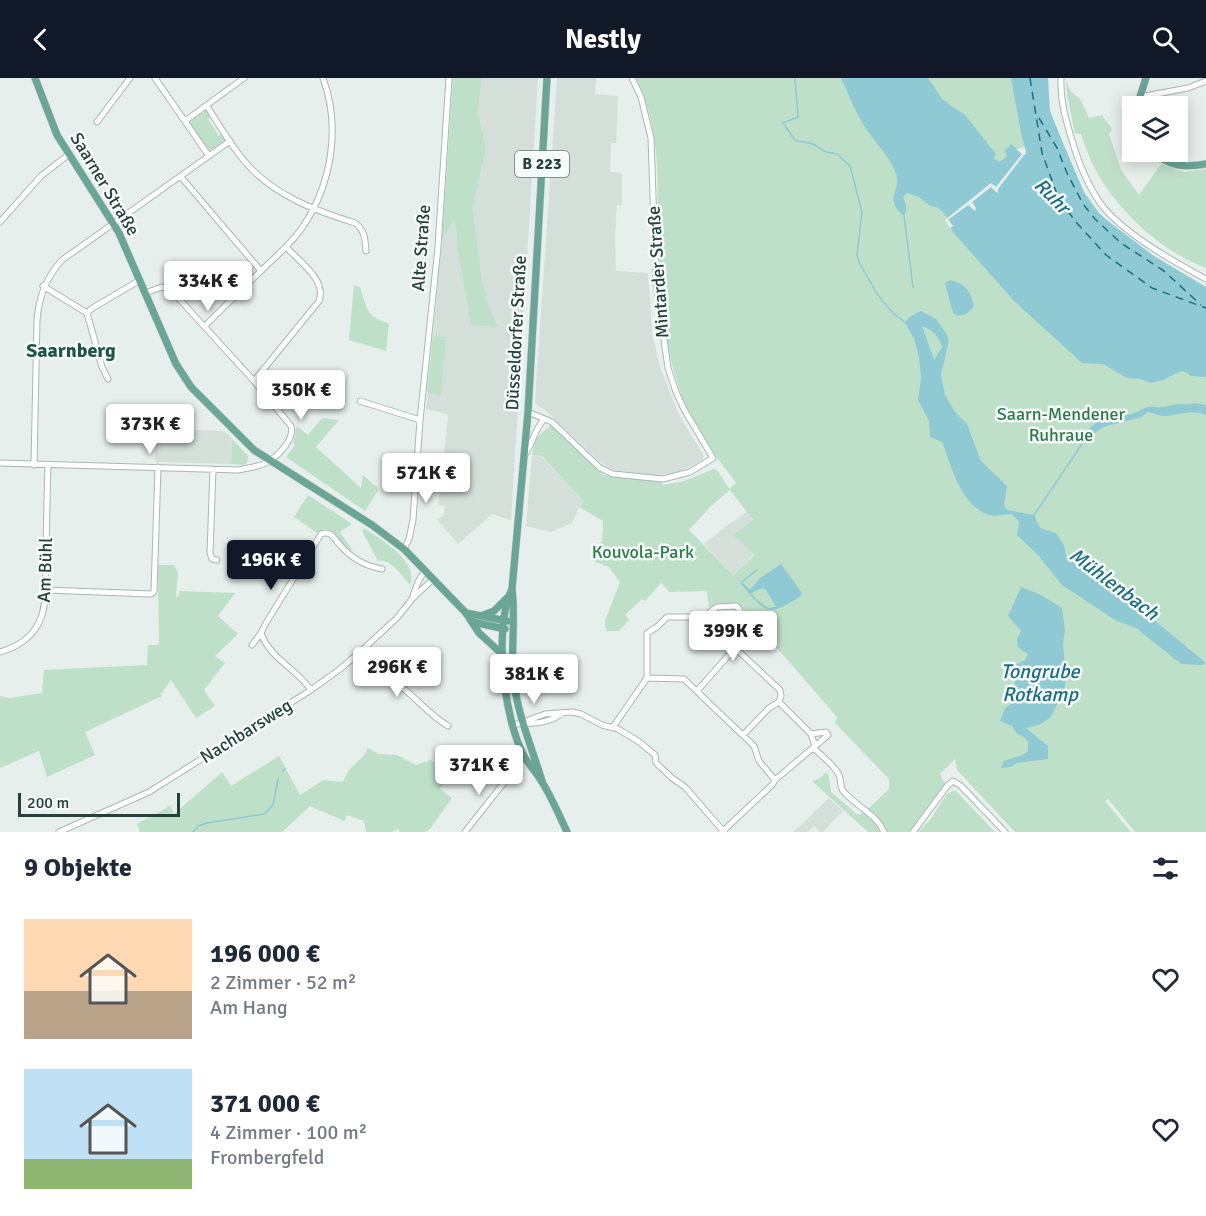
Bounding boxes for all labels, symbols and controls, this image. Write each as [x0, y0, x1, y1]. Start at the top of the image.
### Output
icon: back [24, 23, 57, 56]
text: Nestly [565, 23, 641, 56]
icon: search [1149, 23, 1182, 56]
map controls [1122, 96, 1188, 162]
button: layers [1122, 96, 1188, 162]
street label: Saarner Straße [66, 128, 144, 240]
road number: B 223 [515, 151, 569, 177]
water label: Ruhr [1029, 173, 1077, 221]
street label: Alte Straße [407, 204, 435, 292]
street label: Mintarder Straße [642, 205, 674, 339]
street label: Düsseldorfer Straße [501, 255, 531, 411]
pin: 334K € [159, 261, 257, 312]
text: 334K € [178, 268, 238, 293]
district label: Saarnberg [26, 338, 116, 363]
pin: 350K € [252, 370, 350, 421]
text: 350K € [271, 377, 331, 402]
park label: Saarn-Mendener Ruhraue [997, 403, 1126, 446]
pin: 373K € [101, 404, 199, 455]
text: 373K € [120, 411, 180, 436]
pin: 571K € [377, 453, 475, 504]
text: 571K € [396, 460, 456, 485]
street label: Am Bühl [33, 537, 57, 603]
pin: 196K € [222, 540, 320, 591]
park label: Kouvola-Park [592, 541, 694, 563]
water label: Mühlenbach [1064, 542, 1165, 626]
text: 196K € [241, 547, 301, 572]
pin: 399K € [684, 611, 782, 662]
text: 399K € [703, 618, 763, 643]
pin: 296K € [348, 647, 446, 698]
text: 296K € [367, 654, 427, 679]
pin: 381K € [485, 654, 583, 705]
water label: Tongrube Rotkamp [1001, 659, 1080, 707]
text: 381K € [504, 661, 564, 686]
street label: Nachbarsweg [196, 694, 296, 768]
pin: 371K € [430, 745, 528, 796]
text: 371K € [449, 752, 509, 777]
scale bar [18, 790, 180, 818]
text: 200 m [27, 793, 69, 813]
text: 9 Objekte [24, 852, 132, 884]
icon: filters [1149, 852, 1182, 885]
text: 196 000 € [210, 938, 320, 970]
icon: home [72, 943, 144, 1015]
icon: heart [1149, 963, 1182, 996]
text: 2 Zimmer · 52 m² [210, 970, 356, 995]
text: Am Hang [210, 995, 288, 1020]
text: 371 000 € [210, 1088, 320, 1120]
icon: home [72, 1093, 144, 1165]
icon: heart [1149, 1113, 1182, 1146]
text: 4 Zimmer · 100 m² [210, 1120, 367, 1145]
text: Frombergfeld [210, 1145, 324, 1170]

